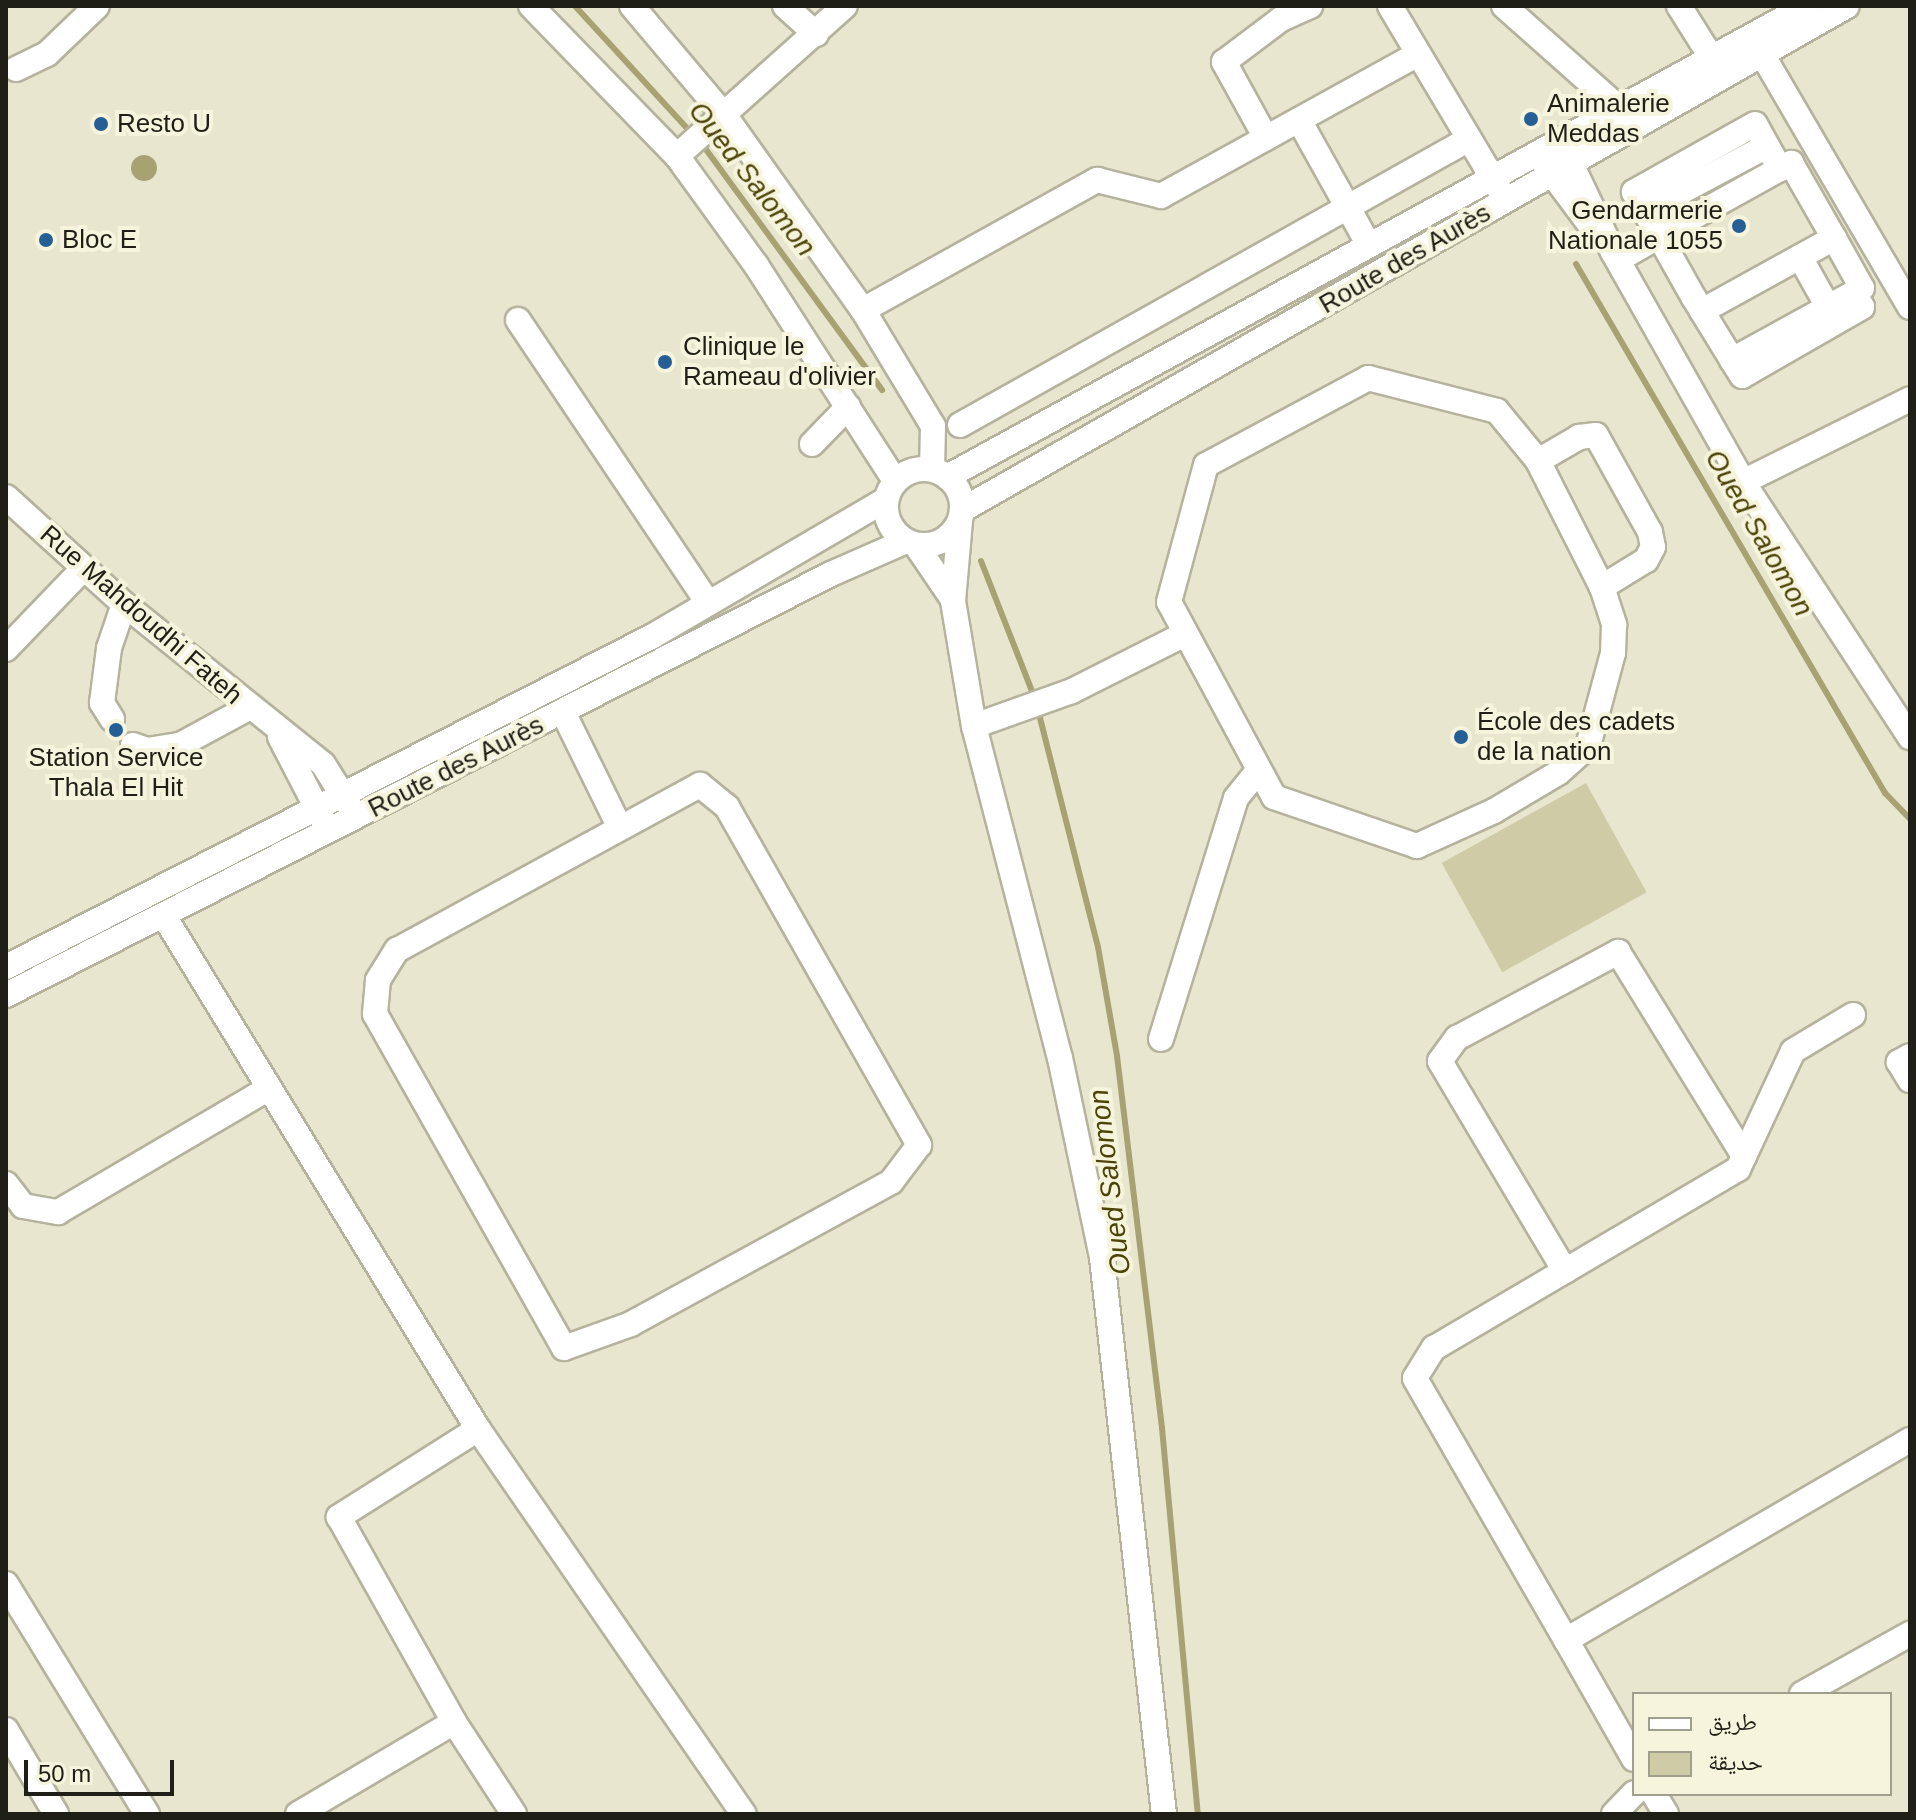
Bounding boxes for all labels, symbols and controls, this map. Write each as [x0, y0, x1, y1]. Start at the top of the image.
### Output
place label: Animalerie Meddas [1547, 88, 1670, 150]
water label: Oued Salomon [681, 95, 823, 263]
place label: Resto U [117, 108, 211, 140]
marker: Animalerie Meddas [1522, 110, 1540, 128]
marker: Resto U [92, 115, 110, 133]
place label: Gendarmerie Nationale 1055 [1548, 195, 1723, 256]
street label: Route des Aurès [1313, 197, 1497, 321]
marker: Gendarmerie Nationale 1055 [1730, 217, 1748, 235]
place label: Bloc E [62, 224, 137, 256]
marker: Bloc E [37, 231, 55, 249]
place label: Clinique le Rameau d'olivier [683, 331, 876, 392]
marker: Clinique le Rameau d'olivier [654, 351, 676, 373]
water label: Oued Salomon [1698, 444, 1820, 622]
street label: Rue Mahdoudhi Fateh [34, 519, 248, 711]
place label: École des cadets de la nation [1477, 706, 1675, 768]
street label: Route des Aurès [363, 709, 549, 825]
marker: Station Service Thala El Hit [107, 721, 125, 739]
marker: École des cadets de la nation [1452, 728, 1470, 746]
place label: Station Service Thala El Hit [29, 742, 203, 804]
water label: Oued Salomon [1082, 1087, 1138, 1277]
legend [1632, 1692, 1892, 1796]
text: طريق [1708, 1708, 1757, 1735]
scale bar [28, 1744, 178, 1794]
text: حديقة [1708, 1748, 1763, 1775]
text: 50 m [38, 1760, 91, 1787]

